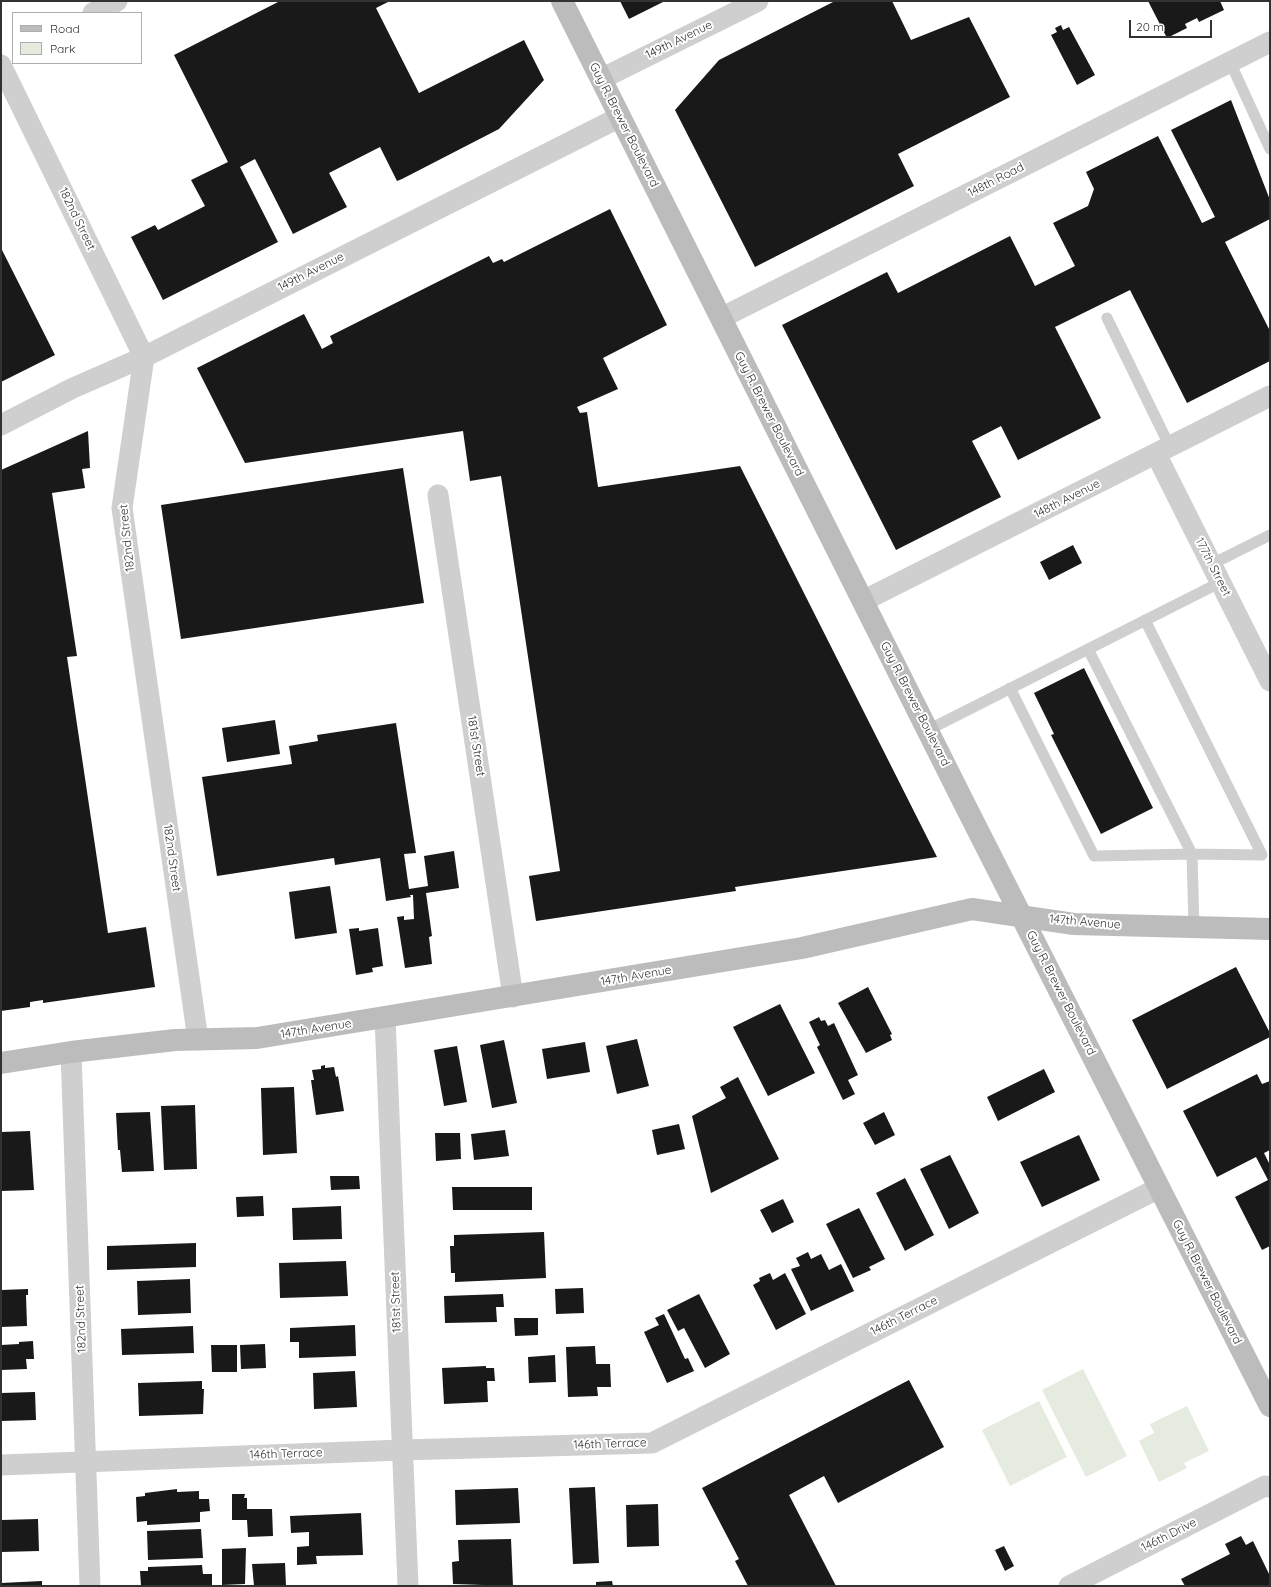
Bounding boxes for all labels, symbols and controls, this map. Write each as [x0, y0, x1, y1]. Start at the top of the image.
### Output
legend [12, 12, 142, 64]
scale bar [1131, 12, 1214, 38]
street label: 149th Avenue [643, 18, 715, 62]
text: 20 m [1136, 19, 1164, 34]
text: Road [50, 21, 80, 36]
text: Park [50, 41, 75, 56]
street label: Guy R. Brewer Boulevard [586, 60, 662, 190]
street label: 148th Road [966, 160, 1026, 200]
street label: 182nd Street [56, 185, 98, 253]
street label: 149th Avenue [276, 249, 346, 295]
street label: Guy R. Brewer Boulevard [731, 349, 807, 479]
street label: 148th Avenue [1032, 476, 1102, 522]
street label: 182nd Street [116, 504, 138, 572]
street label: 177th Street [1192, 535, 1234, 599]
street label: Guy R. Brewer Boulevard [877, 639, 953, 769]
street label: 181st Street [464, 715, 488, 777]
street label: 182nd Street [160, 823, 184, 893]
street label: 147th Avenue [1049, 912, 1121, 932]
street label: Guy R. Brewer Boulevard [1023, 928, 1099, 1058]
street label: 147th Avenue [600, 963, 672, 989]
street label: 147th Avenue [280, 1016, 352, 1042]
street label: Guy R. Brewer Boulevard [1169, 1217, 1245, 1347]
street label: 181st Street [388, 1271, 404, 1333]
street label: 182nd Street [73, 1285, 89, 1353]
street label: 146th Terrace [868, 1293, 940, 1339]
street label: 146th Terrace [573, 1436, 647, 1452]
street label: 146th Terrace [249, 1446, 323, 1462]
street label: 146th Drive [1139, 1515, 1199, 1555]

